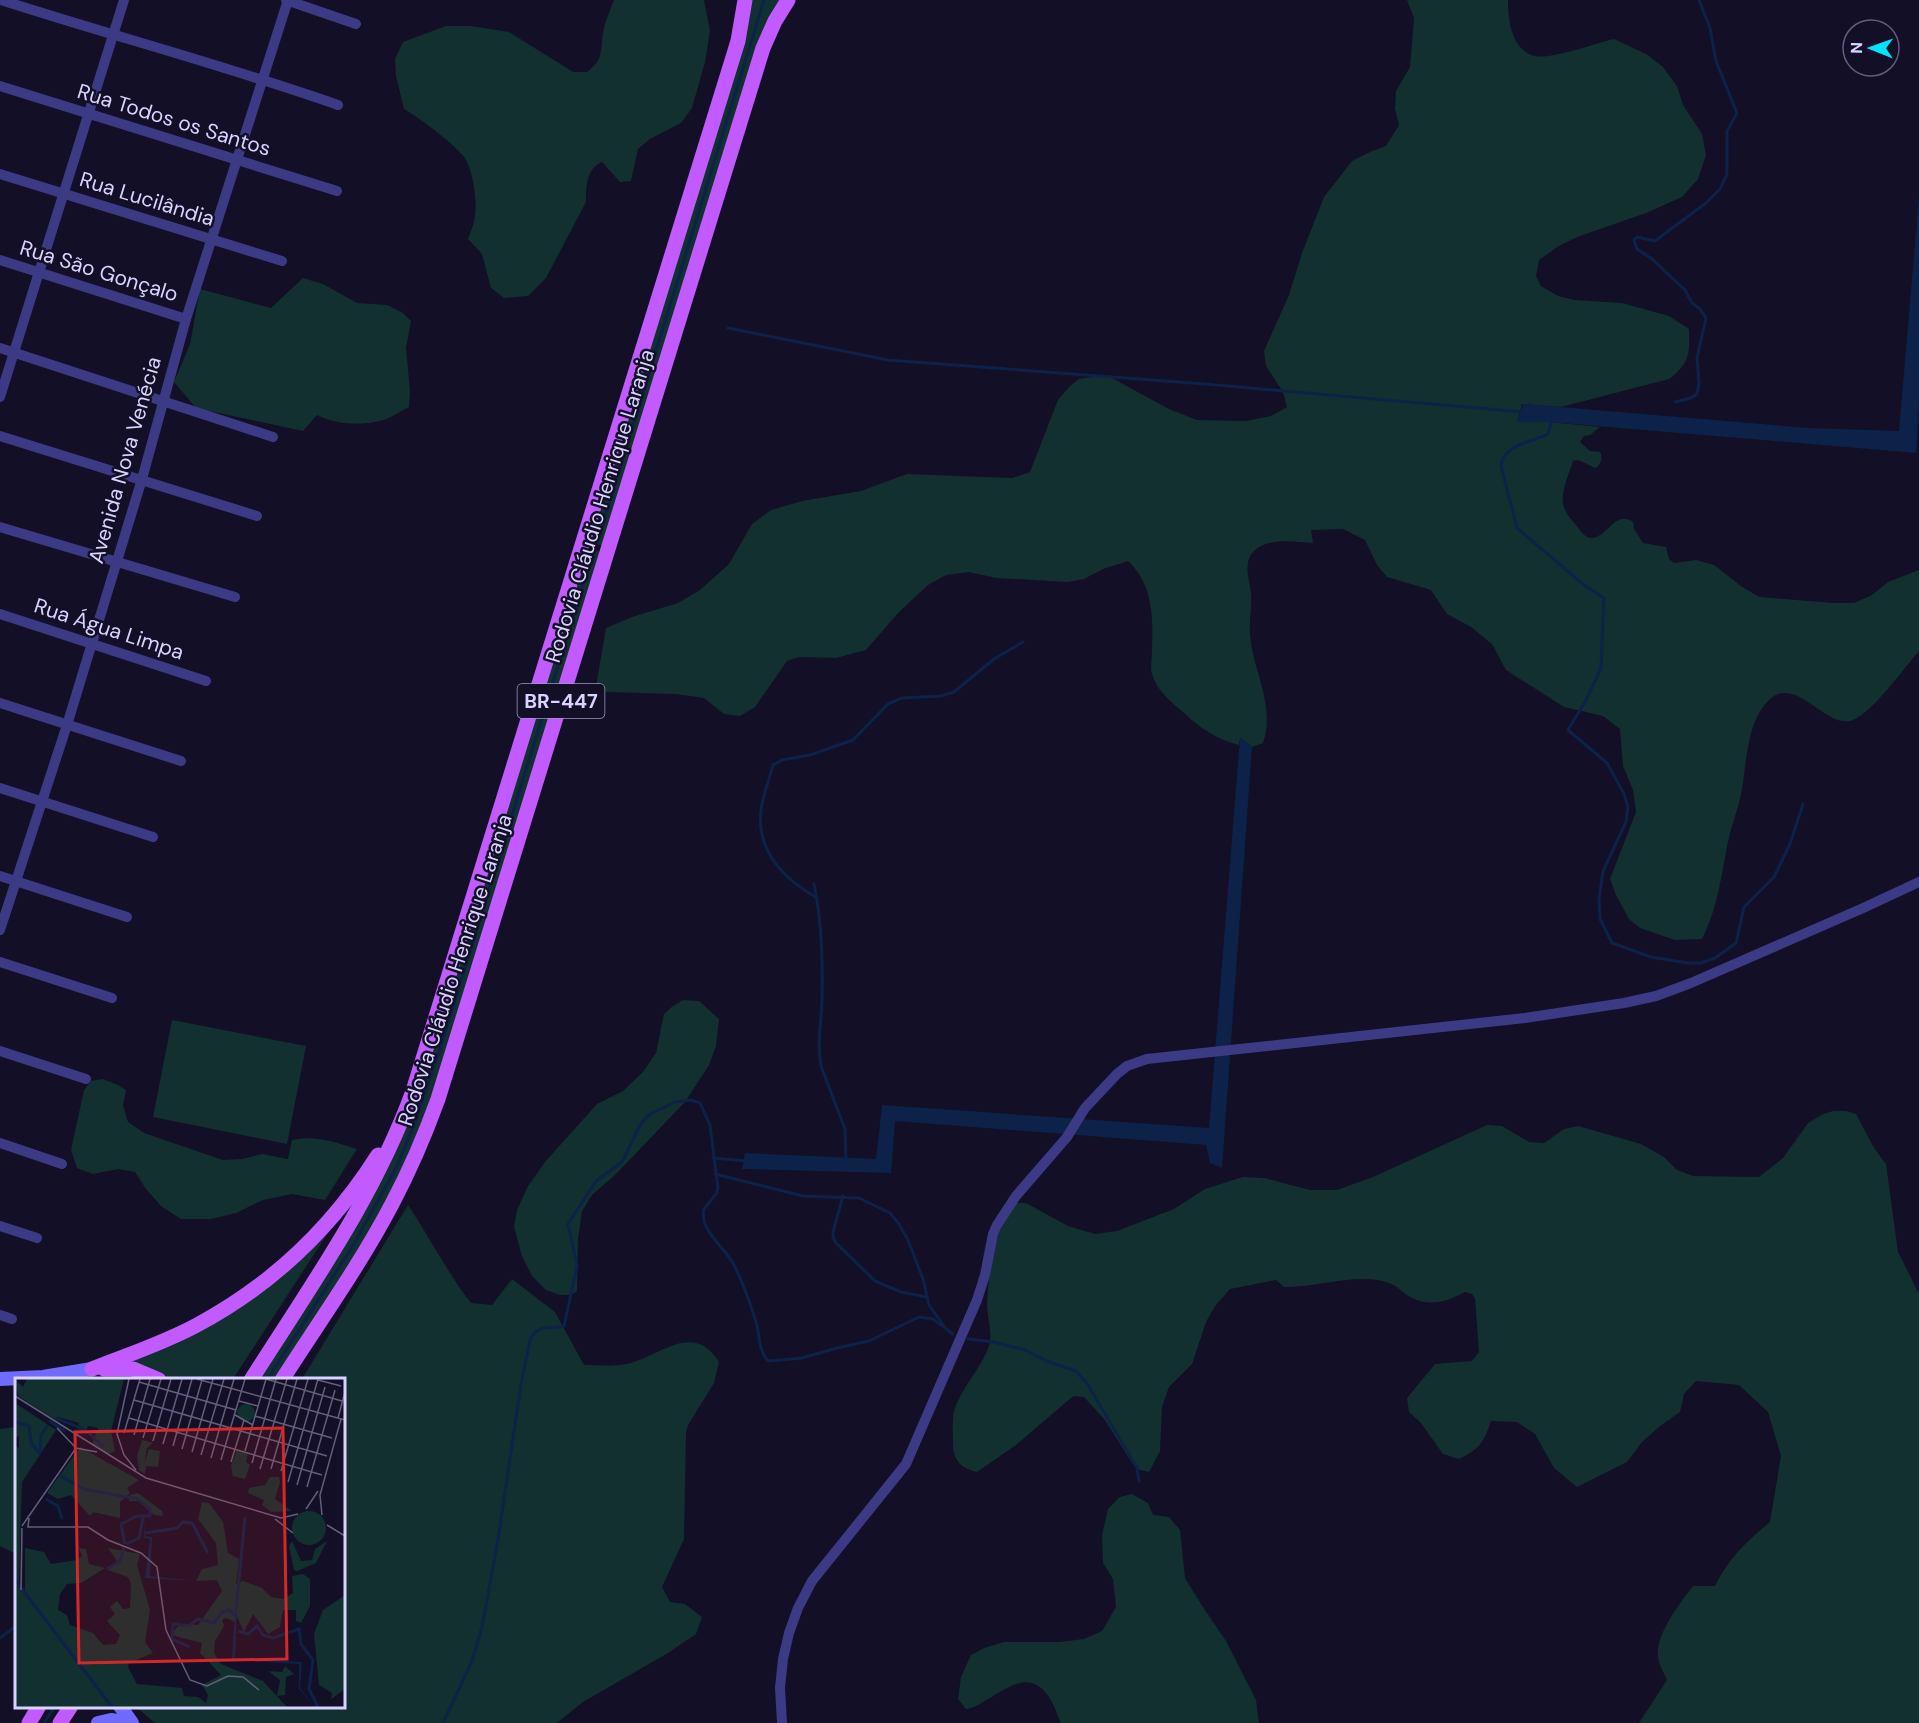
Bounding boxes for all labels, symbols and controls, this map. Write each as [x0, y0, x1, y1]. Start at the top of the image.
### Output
north arrow [1841, 18, 1901, 78]
text: N [1846, 42, 1867, 54]
street label: Rua Todos os Santos [74, 77, 274, 163]
street label: Rua Lucilândia [76, 165, 218, 233]
street label: Rua São Gonçalo [16, 234, 182, 308]
street label: Rodovia Cláudio Henrique Laranja [539, 346, 661, 666]
street label: Avenida Nova Venécia [82, 353, 168, 567]
street label: Rua Água Limpa [31, 592, 187, 666]
road number: BR-447 [518, 684, 604, 718]
street label: Rodovia Cláudio Henrique Laranja [391, 811, 519, 1129]
inset map [15, 1378, 345, 1708]

